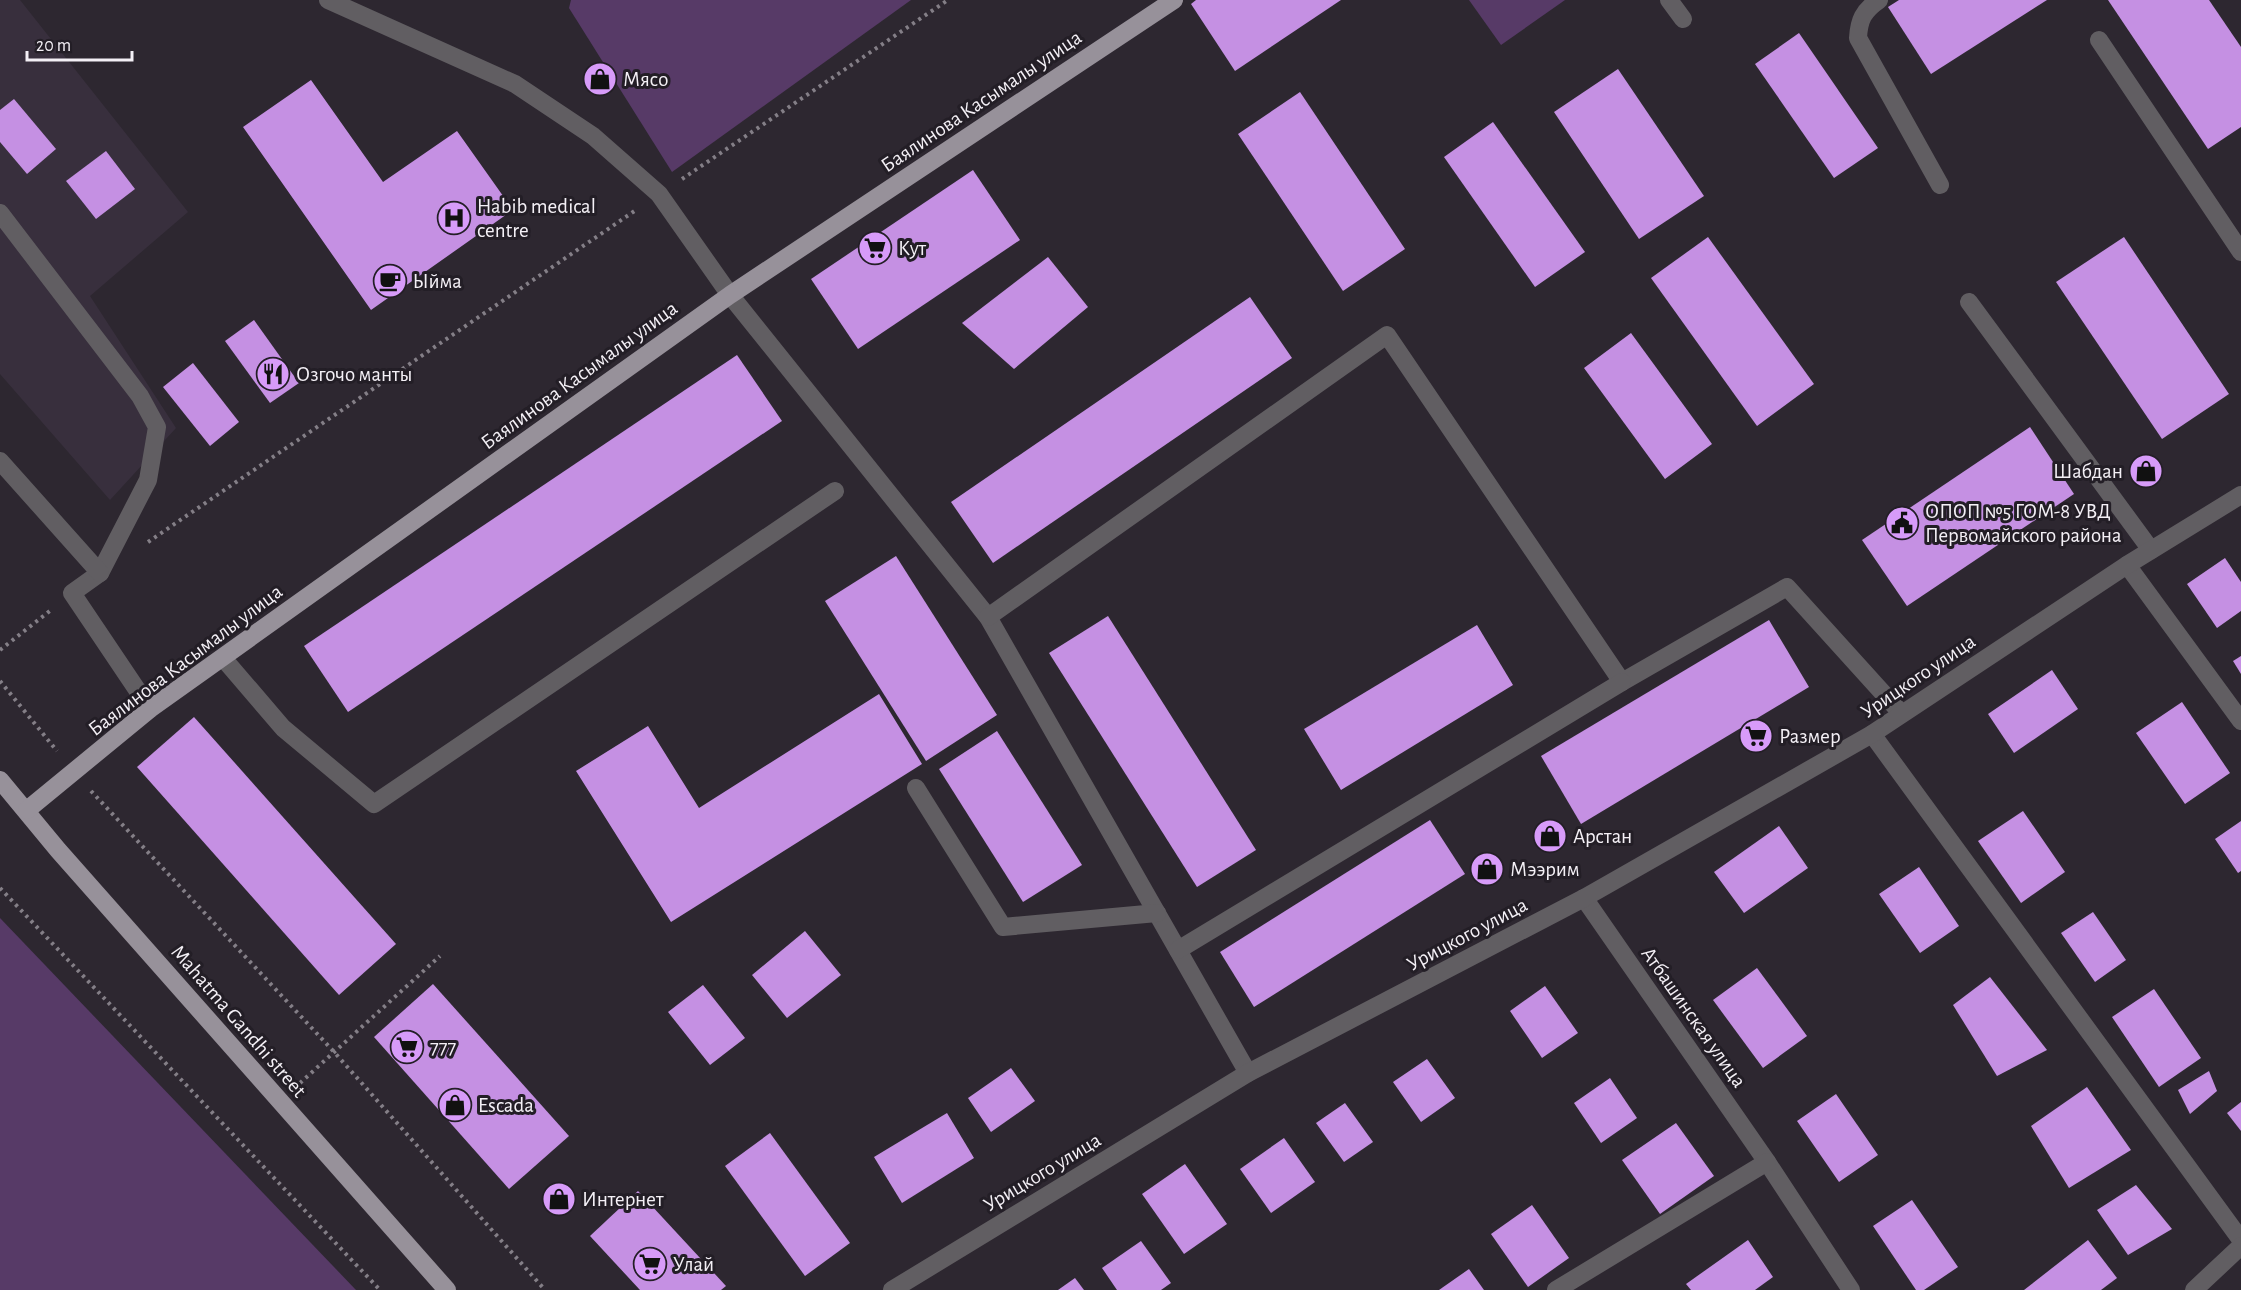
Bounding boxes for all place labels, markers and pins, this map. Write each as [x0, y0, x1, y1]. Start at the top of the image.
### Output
shop icon: Мясо [582, 61, 618, 97]
place label: Мясо [623, 69, 668, 90]
place label: Habib medical centre [477, 196, 596, 241]
hospital icon: Habib medical centre [436, 200, 472, 236]
supermarket icon: Кут [857, 230, 893, 266]
place label: Кут [898, 238, 927, 259]
cafe icon: Ыйма [372, 263, 408, 299]
place label: Ыйма [413, 271, 462, 292]
restaurant icon: Озгочо манты [255, 356, 291, 392]
place label: Озгочо манты [296, 364, 412, 385]
shop icon: Шабдан [2128, 453, 2164, 489]
place label: Шабдан [2053, 461, 2123, 482]
place label: ОПОП №5 ГОМ-8 УВД Первомайского района [1925, 501, 2122, 546]
public building icon: ОПОП №5 ГОМ-8 УВД Первомайского района [1884, 505, 1920, 541]
supermarket icon: Размер [1738, 718, 1774, 754]
place label: Размер [1779, 726, 1841, 747]
shop icon: Арстан [1532, 818, 1568, 854]
place label: Арстан [1573, 826, 1632, 847]
shop icon: Мээрим [1469, 851, 1505, 887]
place label: Мээрим [1510, 859, 1580, 880]
supermarket icon: 777 [389, 1029, 425, 1065]
place label: 777 [430, 1037, 457, 1058]
shop icon: Escada [437, 1087, 473, 1123]
place label: Escada [478, 1095, 534, 1116]
shop icon: Интернет [541, 1181, 577, 1217]
place label: Интернет [582, 1189, 664, 1210]
supermarket icon: Улай [632, 1246, 668, 1282]
place label: Улай [673, 1254, 714, 1275]

